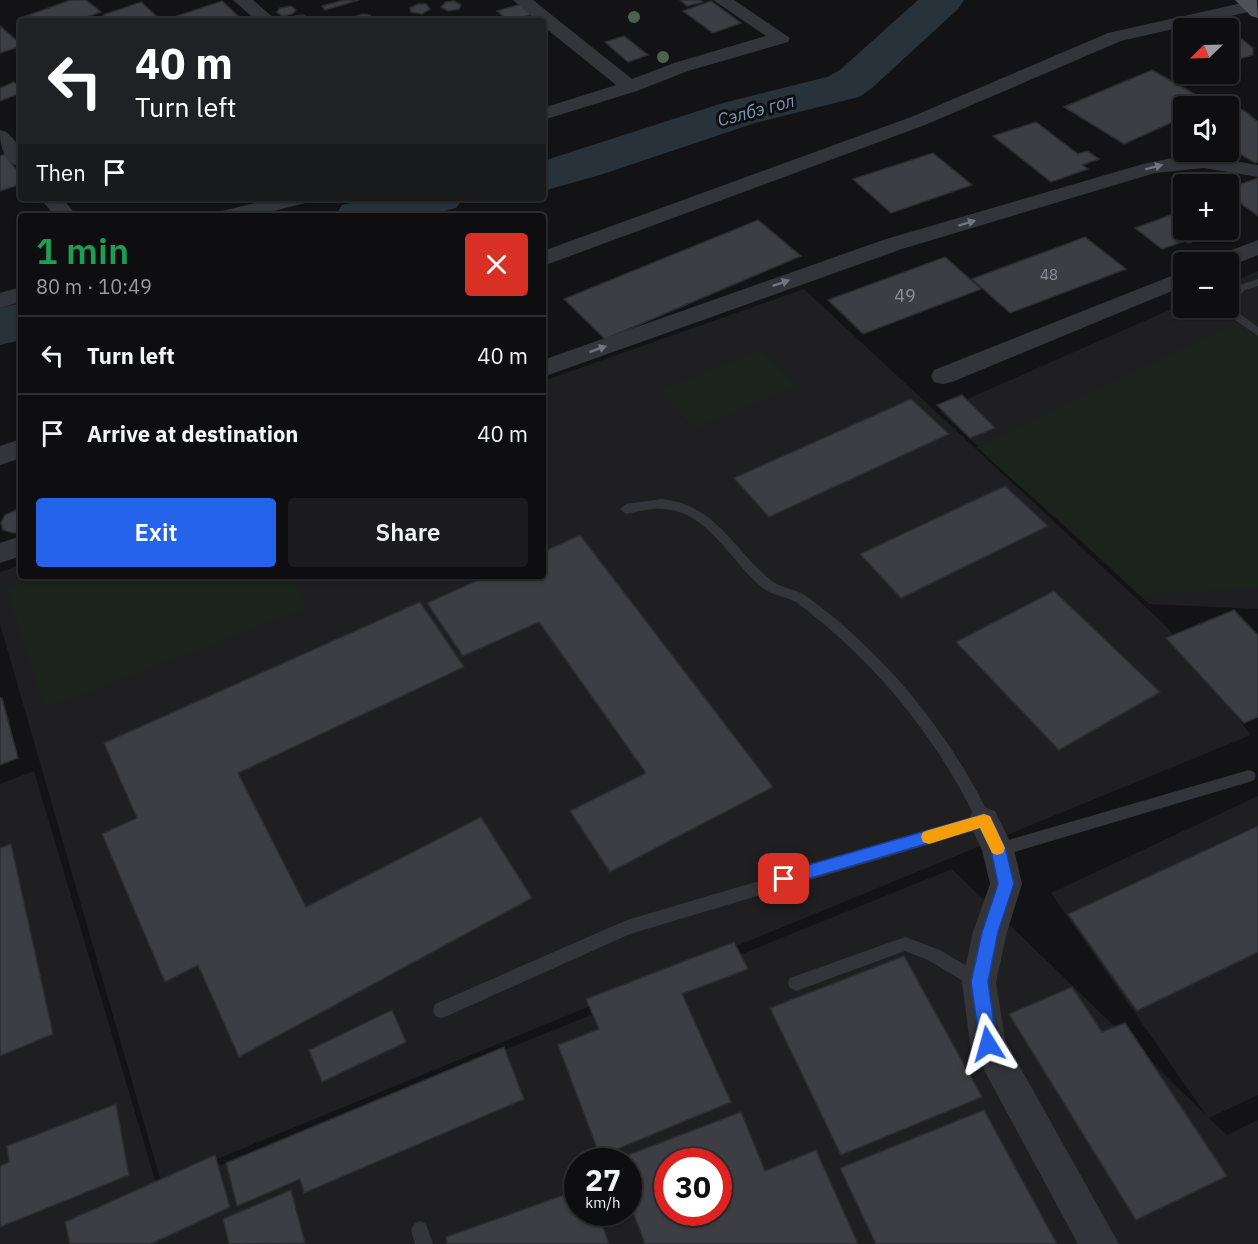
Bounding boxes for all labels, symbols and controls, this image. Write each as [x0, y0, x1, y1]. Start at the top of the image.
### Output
north arrow [1173, 18, 1239, 84]
map controls [1173, 18, 1239, 318]
text: 40 m [135, 36, 233, 91]
icon: left [36, 42, 114, 120]
text: Turn left [135, 89, 236, 124]
water label: Сэлбэ гол [715, 89, 798, 131]
button: sound [1173, 96, 1239, 162]
icon: arrive [98, 156, 131, 189]
text: Then [36, 158, 86, 187]
one-way arrow [1145, 162, 1163, 171]
button: + [1173, 174, 1239, 240]
one-way arrow [958, 218, 976, 227]
text: 1 min [36, 227, 129, 274]
button: close [465, 233, 528, 296]
button: − [1173, 252, 1239, 318]
house number: 48 [1040, 265, 1058, 284]
text: 80 m · 10:49 [36, 273, 152, 300]
one-way arrow [773, 278, 791, 288]
house number: 49 [894, 284, 916, 307]
icon: left [36, 339, 69, 372]
text: Turn left [87, 341, 175, 370]
text: 40 m [477, 341, 528, 370]
one-way arrow [589, 344, 607, 354]
icon: arrive [36, 417, 69, 450]
text: Arrive at destination [87, 419, 298, 448]
text: 40 m [477, 419, 528, 448]
button: Exit [36, 498, 276, 567]
button: Share [288, 498, 528, 567]
pin [758, 853, 809, 904]
icon: arrive [767, 862, 800, 895]
position arrow [956, 1012, 1020, 1076]
speed limit sign: 30 [654, 1148, 732, 1226]
text: 27 [585, 1160, 621, 1199]
text: km/h [585, 1193, 621, 1212]

